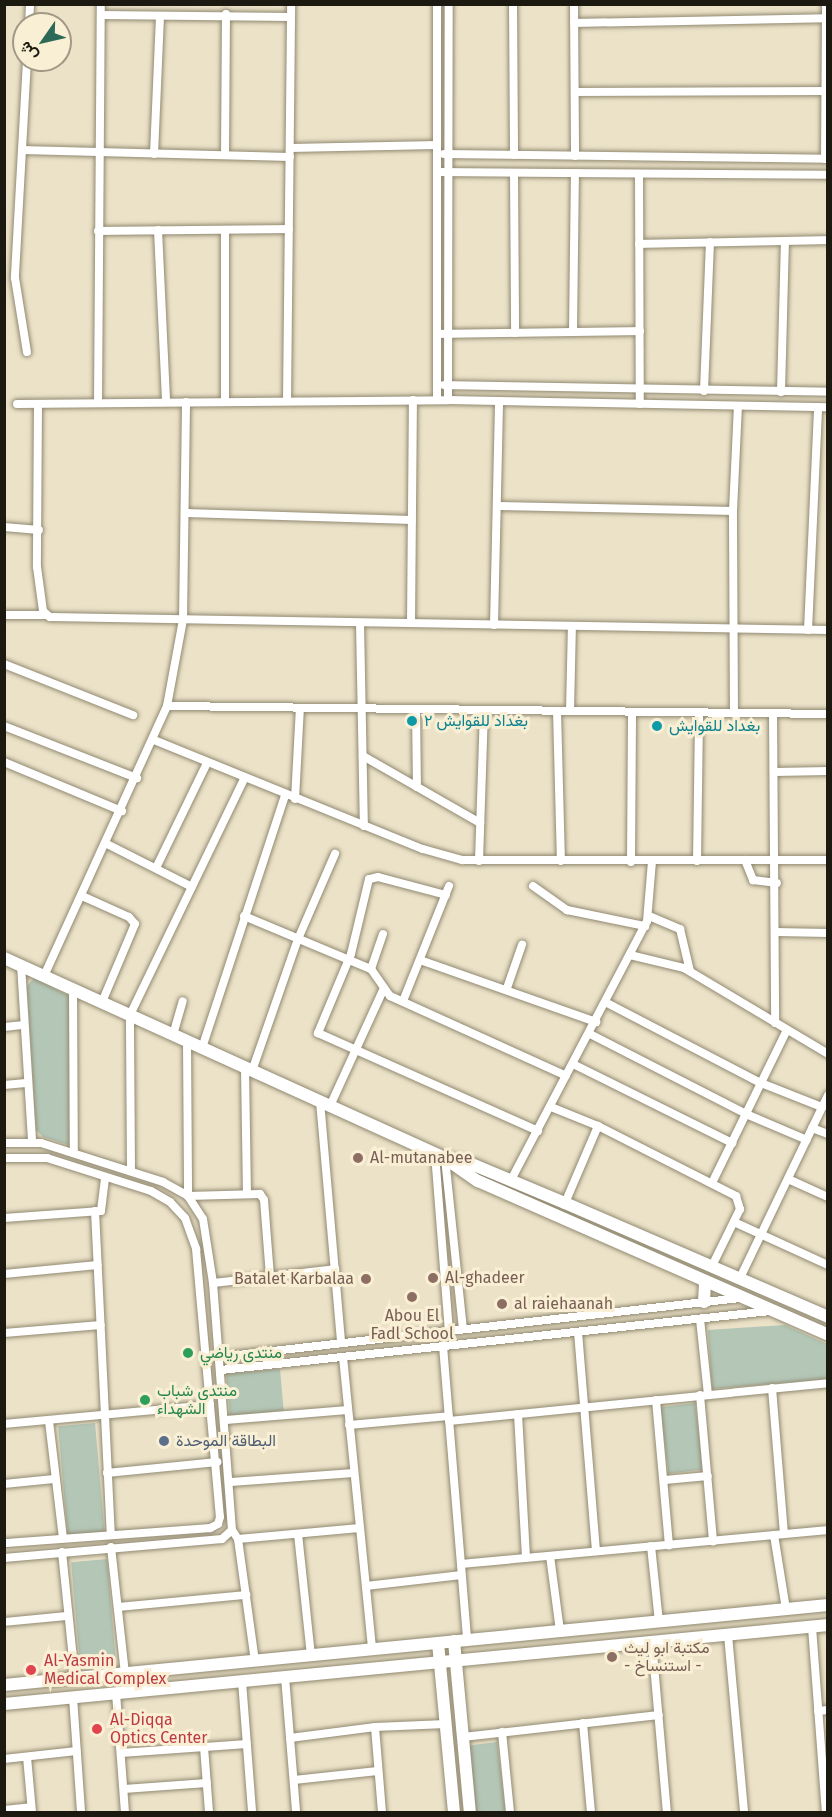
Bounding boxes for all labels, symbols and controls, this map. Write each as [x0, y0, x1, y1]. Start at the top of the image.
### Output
north arrow [12, 12, 72, 72]
text: ش [15, 38, 42, 65]
place label: بغداد للقوايش ٢ [424, 711, 528, 731]
marker: بغداد للقوايش ٢ [405, 714, 419, 728]
place label: بغداد للقوايش [669, 716, 760, 736]
marker: بغداد للقوايش [650, 719, 664, 733]
place label: Al-mutanabee [370, 1148, 473, 1168]
marker: Al-mutanabee [351, 1151, 365, 1165]
place label: Al-ghadeer [445, 1268, 525, 1288]
place label: Batalet Karbalaa [234, 1269, 354, 1289]
marker: Al-ghadeer [426, 1271, 440, 1285]
marker: Batalet Karbalaa [359, 1272, 373, 1286]
marker: Abou El Fadl School [405, 1290, 419, 1304]
place label: al raiehaanah [514, 1294, 613, 1314]
marker: al raiehaanah [495, 1297, 509, 1311]
place label: Abou El Fadl School [370, 1306, 454, 1344]
place label: منتدى رياضي [200, 1343, 282, 1363]
marker: منتدى رياضي [181, 1346, 195, 1360]
place label: منتدى شباب الشهداء [157, 1381, 237, 1419]
marker: منتدى شباب الشهداء [138, 1393, 152, 1407]
place label: البطاقة الموحدة [176, 1431, 276, 1451]
marker: البطاقة الموحدة [157, 1434, 171, 1448]
place label: مكتبة ابو ليث - استنساخ - [624, 1638, 710, 1676]
marker: مكتبة ابو ليث - استنساخ - [605, 1650, 619, 1664]
place label: Al-Yasmin Medical Complex [44, 1651, 166, 1689]
marker: Al-Yasmin Medical Complex [22, 1661, 40, 1679]
place label: Al-Diqqa Optics Center [110, 1710, 207, 1748]
marker: Al-Diqqa Optics Center [88, 1720, 106, 1738]

